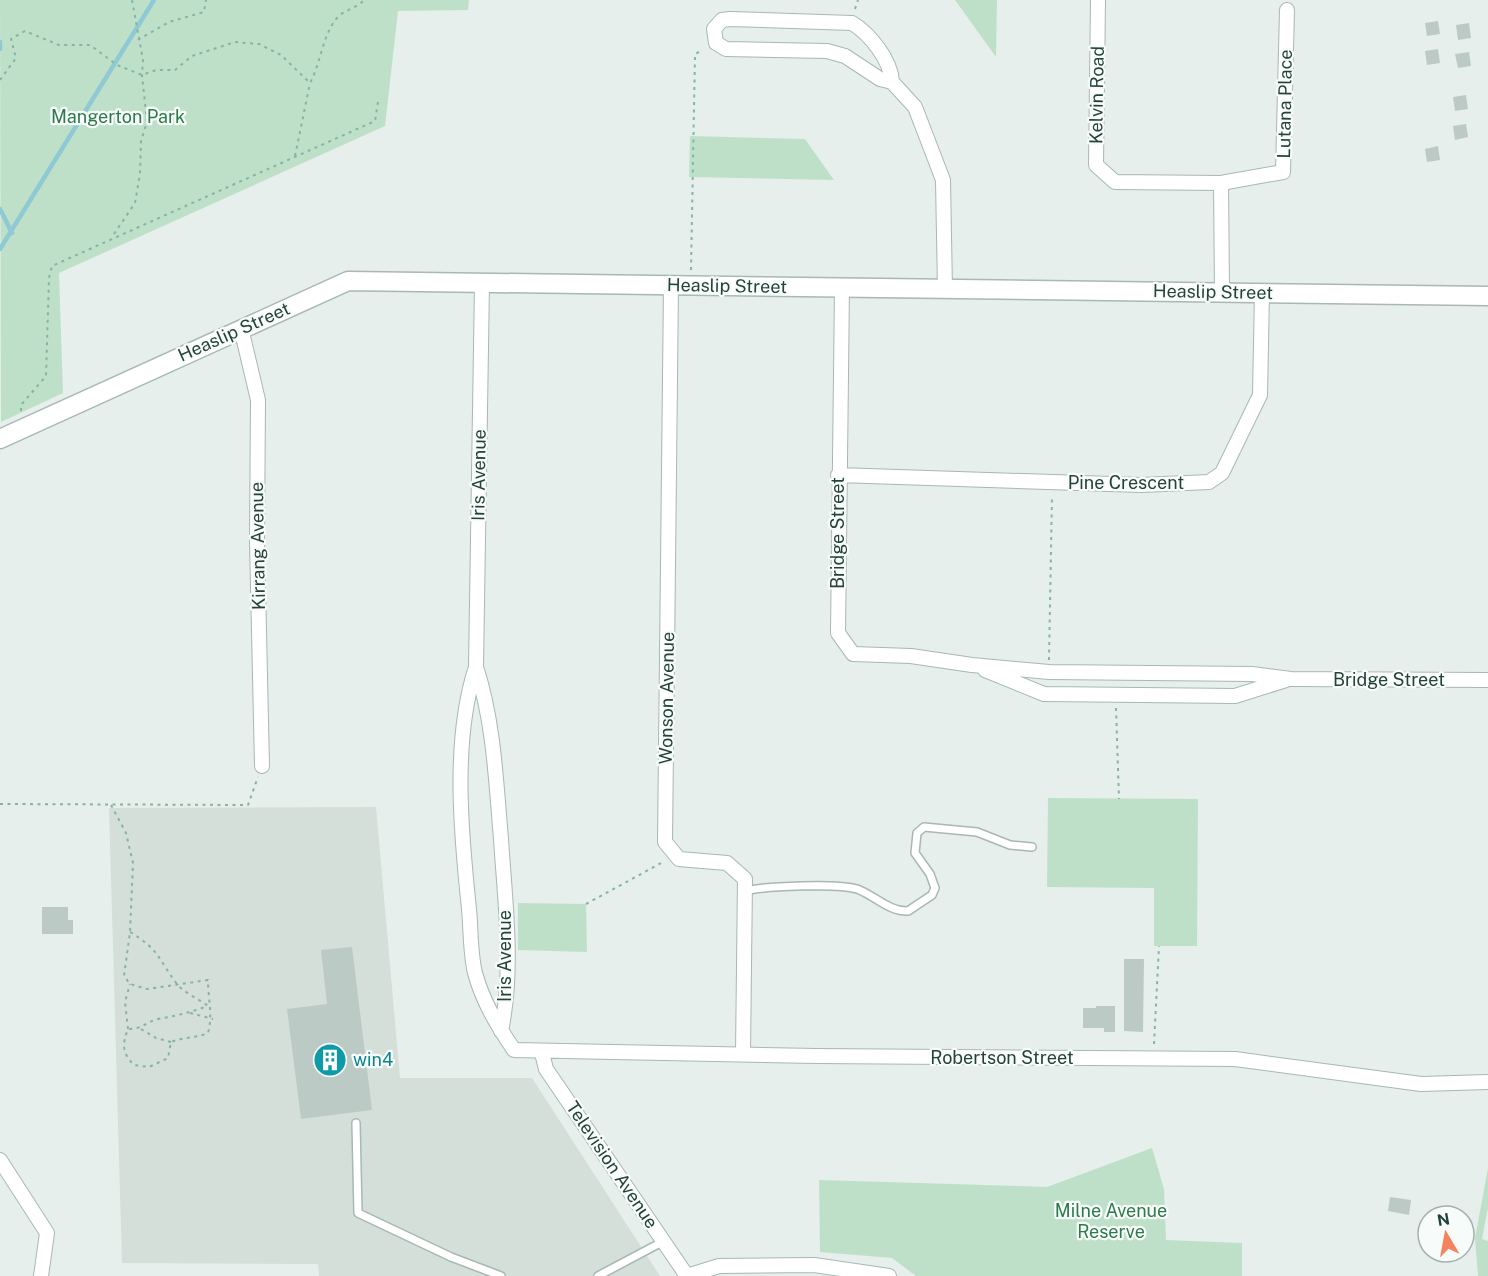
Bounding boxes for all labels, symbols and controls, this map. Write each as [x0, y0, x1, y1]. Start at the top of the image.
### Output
street label: Kelvin Road [1085, 46, 1108, 144]
street label: Lutana Place [1273, 49, 1296, 159]
park label: Mangerton Park [51, 106, 185, 127]
street label: Heaslip Street [667, 274, 787, 297]
street label: Heaslip Street [1153, 280, 1273, 303]
street label: Heaslip Street [175, 298, 293, 366]
street label: Iris Avenue [467, 429, 490, 521]
street label: Pine Crescent [1068, 472, 1184, 493]
street label: Bridge Street [827, 477, 848, 589]
street label: Kirrang Avenue [246, 482, 269, 610]
street label: Wonson Avenue [655, 631, 678, 765]
street label: Bridge Street [1333, 669, 1445, 690]
street label: Iris Avenue [494, 910, 515, 1002]
building icon: win4 [312, 1042, 348, 1078]
street label: Robertson Street [930, 1047, 1074, 1068]
place label: win4 [353, 1049, 393, 1070]
street label: Television Avenue [562, 1097, 663, 1232]
park label: Milne Avenue Reserve [1055, 1200, 1167, 1242]
north arrow [1416, 1204, 1476, 1264]
text: N [1436, 1209, 1451, 1230]

